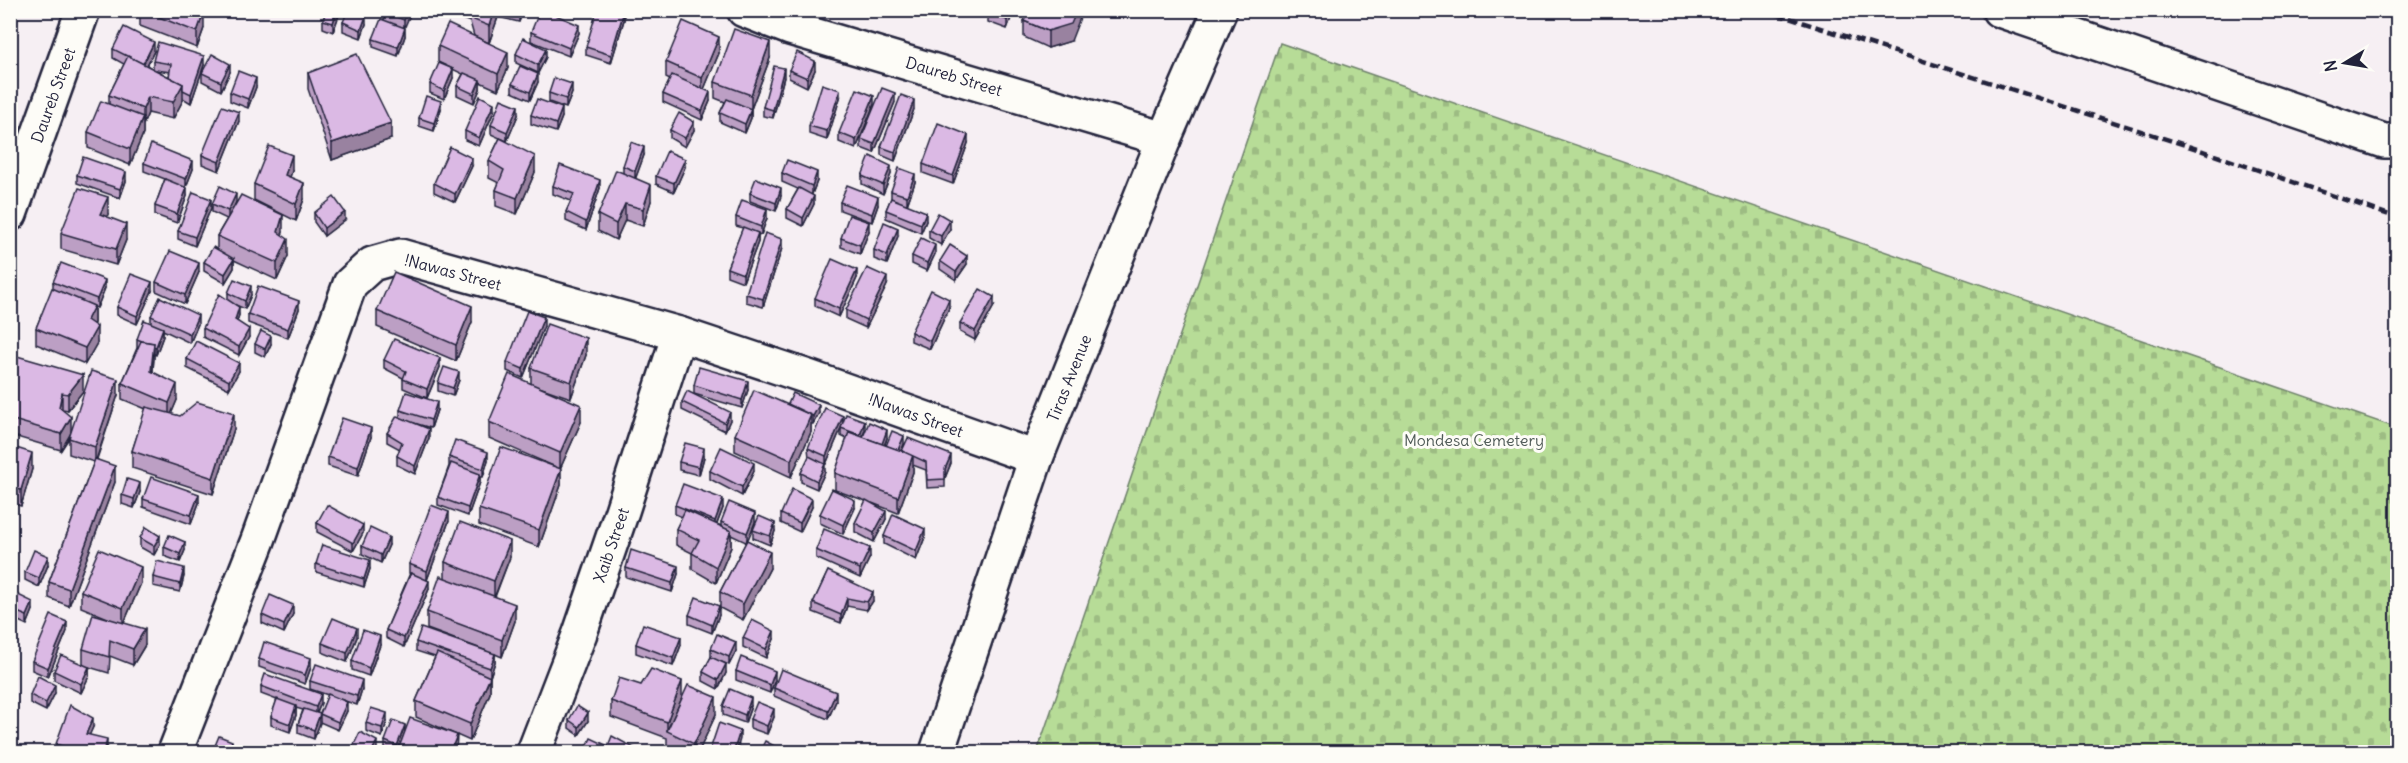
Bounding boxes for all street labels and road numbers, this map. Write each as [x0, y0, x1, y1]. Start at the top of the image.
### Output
street label: Daureb Street [27, 44, 80, 145]
street label: Daureb Street [903, 52, 1005, 100]
street label: !Nawas Street [402, 249, 504, 295]
street label: Tiras Avenue [1042, 332, 1096, 424]
street label: !Nawas Street [866, 389, 967, 442]
street label: Xaib Street [589, 504, 633, 585]

